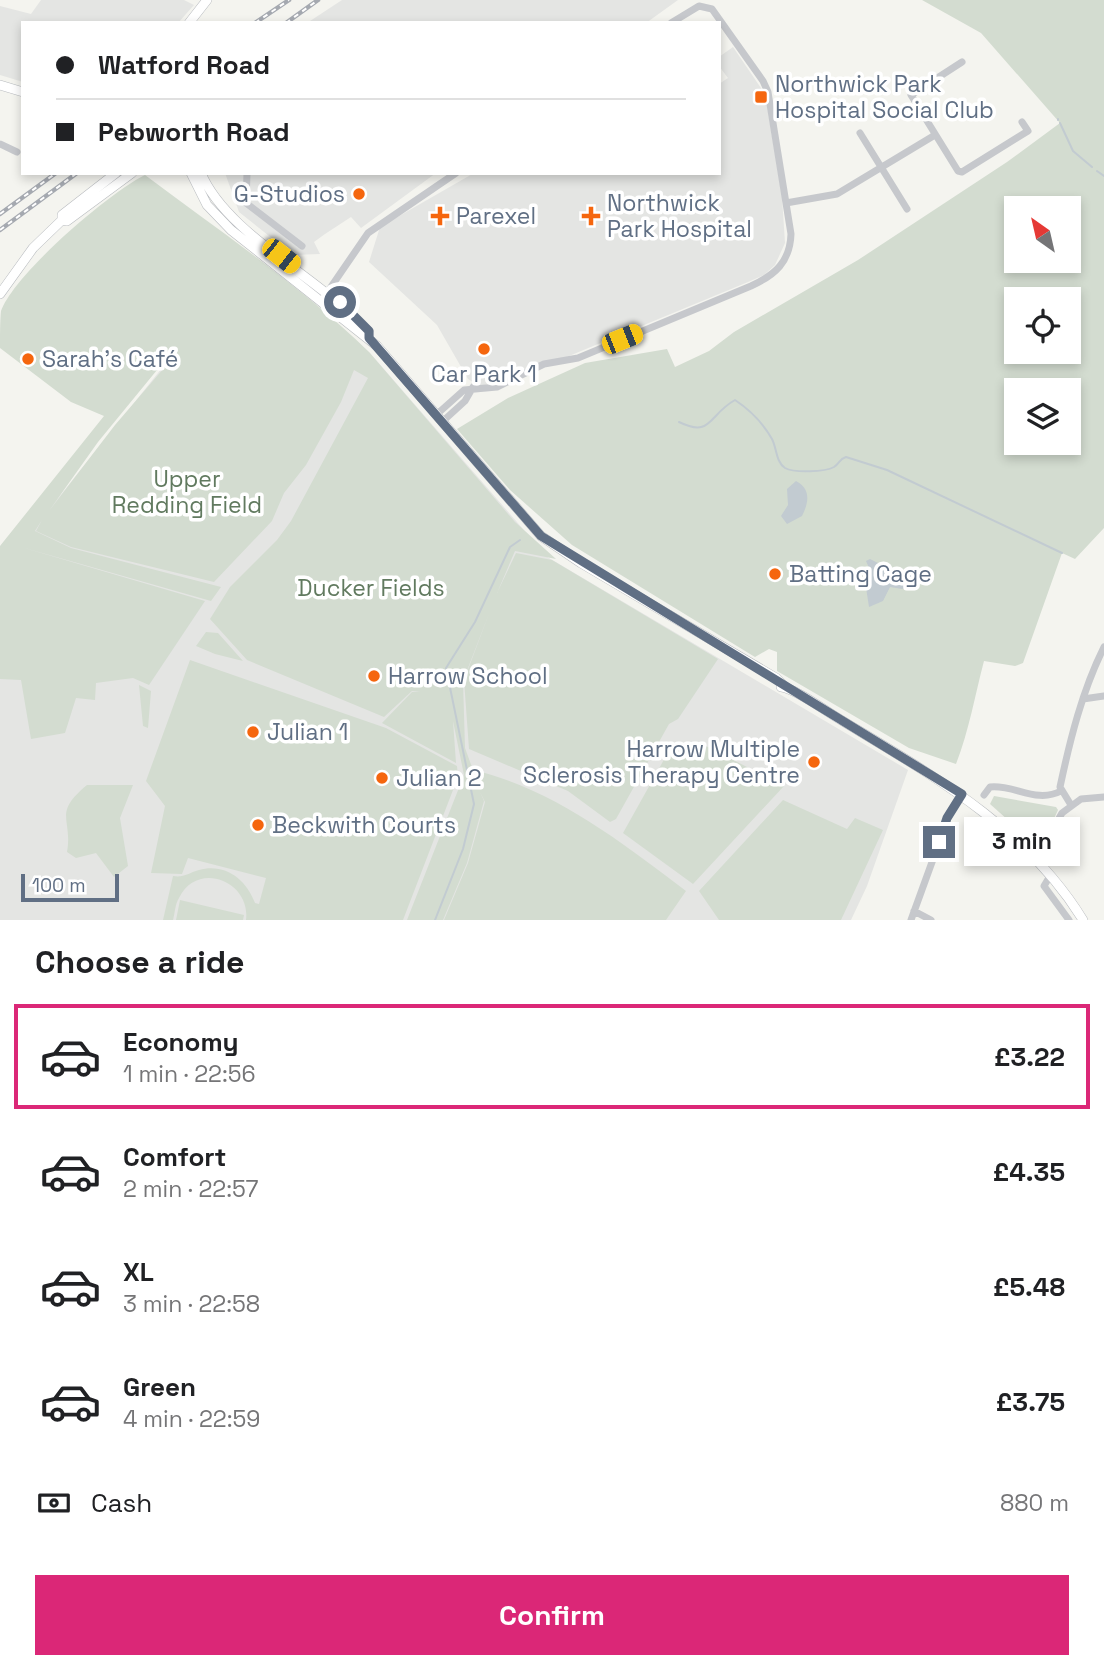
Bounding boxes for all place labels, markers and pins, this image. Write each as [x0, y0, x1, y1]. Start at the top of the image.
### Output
place label: Northwick Park Hospital Social Club [775, 69, 994, 125]
marker: Northwick Park Hospital Social Club [753, 89, 769, 105]
place label: G-Studios [234, 179, 345, 209]
marker: G-Studios [351, 186, 367, 202]
place label: Northwick Park Hospital [607, 188, 752, 244]
place label: Parexel [456, 201, 536, 231]
marker: Parexel [430, 206, 450, 226]
marker: Northwick Park Hospital [581, 206, 601, 226]
marker: Car Park 1 [476, 341, 492, 357]
place label: Sarah's Café [42, 344, 178, 374]
marker: Sarah's Café [20, 351, 36, 367]
place label: Car Park 1 [431, 359, 537, 389]
place label: Batting Cage [789, 559, 932, 589]
marker: Batting Cage [767, 566, 783, 582]
place label: Harrow School [388, 661, 548, 691]
marker: Harrow School [366, 668, 382, 684]
place label: Julian 1 [267, 717, 348, 747]
marker: Julian 1 [245, 724, 261, 740]
place label: Harrow Multiple Sclerosis Therapy Centre [523, 734, 800, 790]
marker: Harrow Multiple Sclerosis Therapy Centre [806, 754, 822, 770]
place label: Julian 2 [396, 763, 482, 793]
marker: Julian 2 [374, 770, 390, 786]
place label: Beckwith Courts [272, 810, 456, 840]
marker: Beckwith Courts [250, 817, 266, 833]

